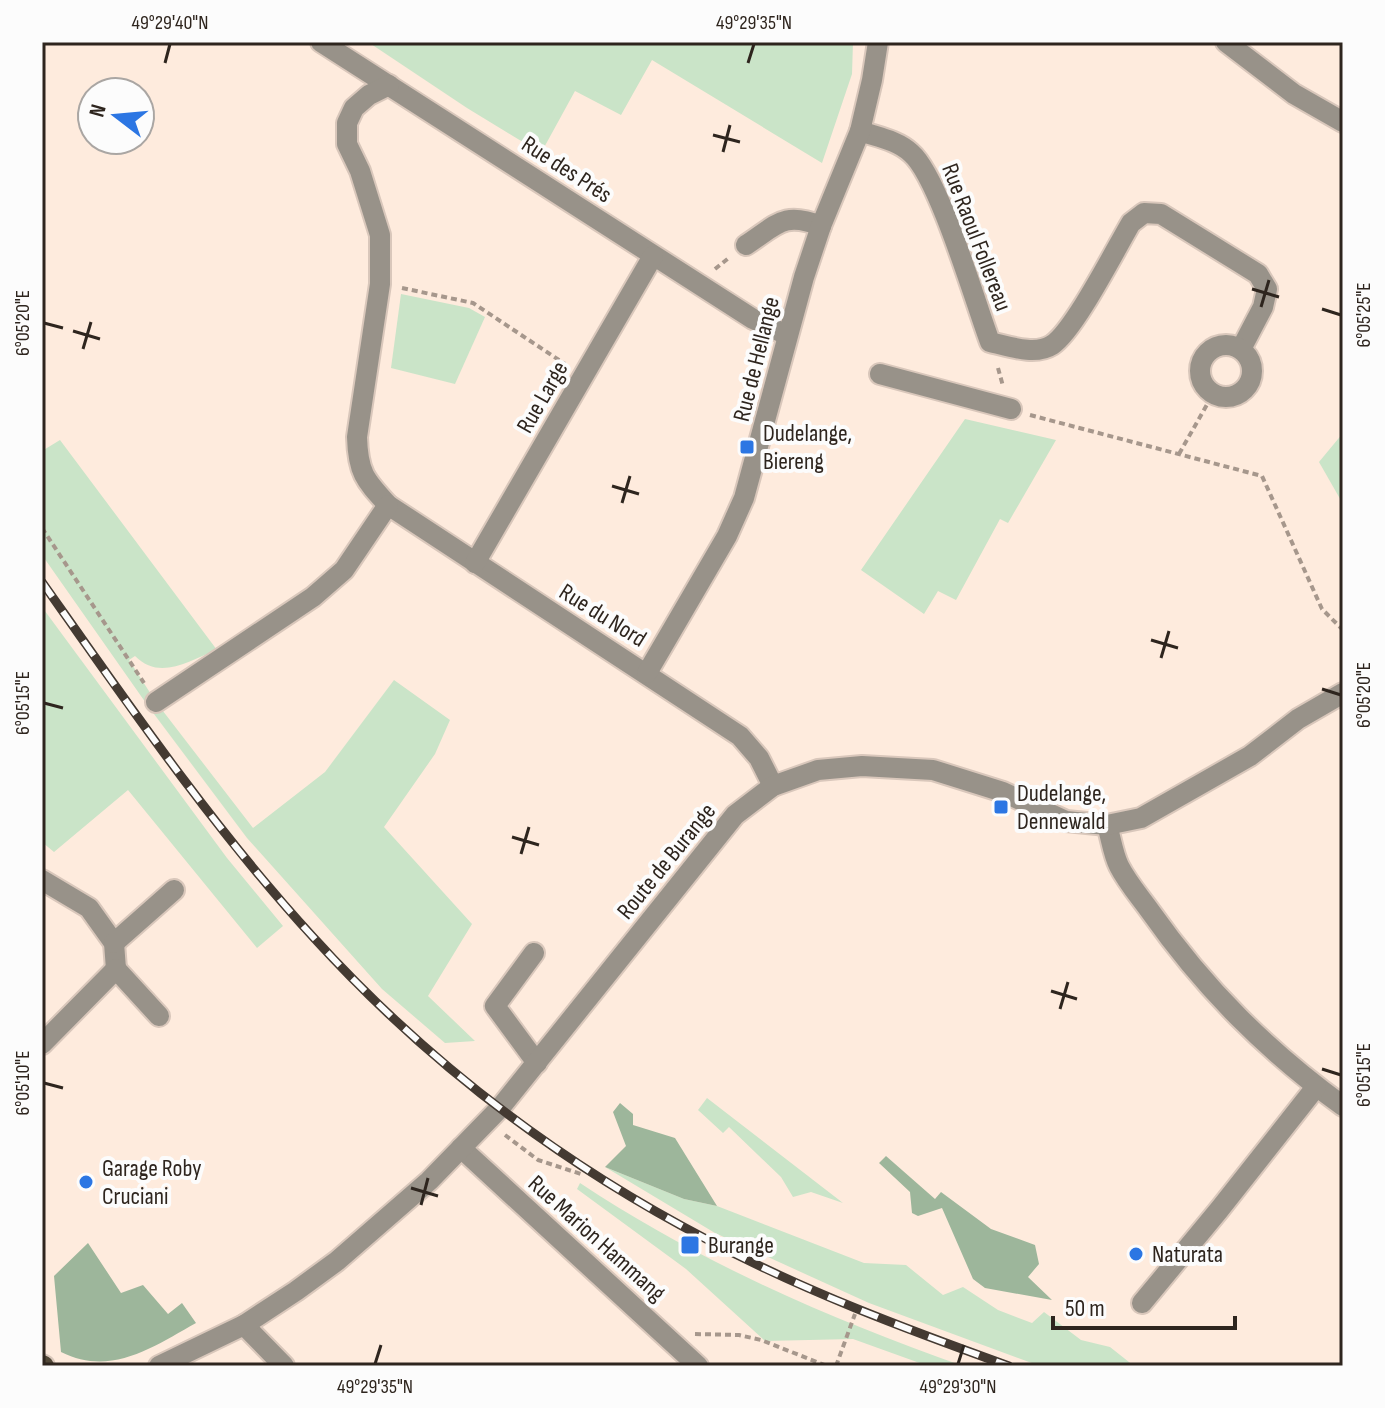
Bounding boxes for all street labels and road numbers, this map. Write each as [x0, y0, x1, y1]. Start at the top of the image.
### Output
street label: Rue des Prés [516, 130, 617, 209]
street label: Rue Raoul Follereau [935, 159, 1018, 315]
street label: Rue de Hellange [727, 294, 786, 424]
street label: Rue Large [510, 356, 575, 438]
street label: Rue du Nord [554, 577, 652, 653]
street label: Route de Burange [611, 798, 722, 925]
street label: Rue Marion Hammang [522, 1169, 671, 1308]

